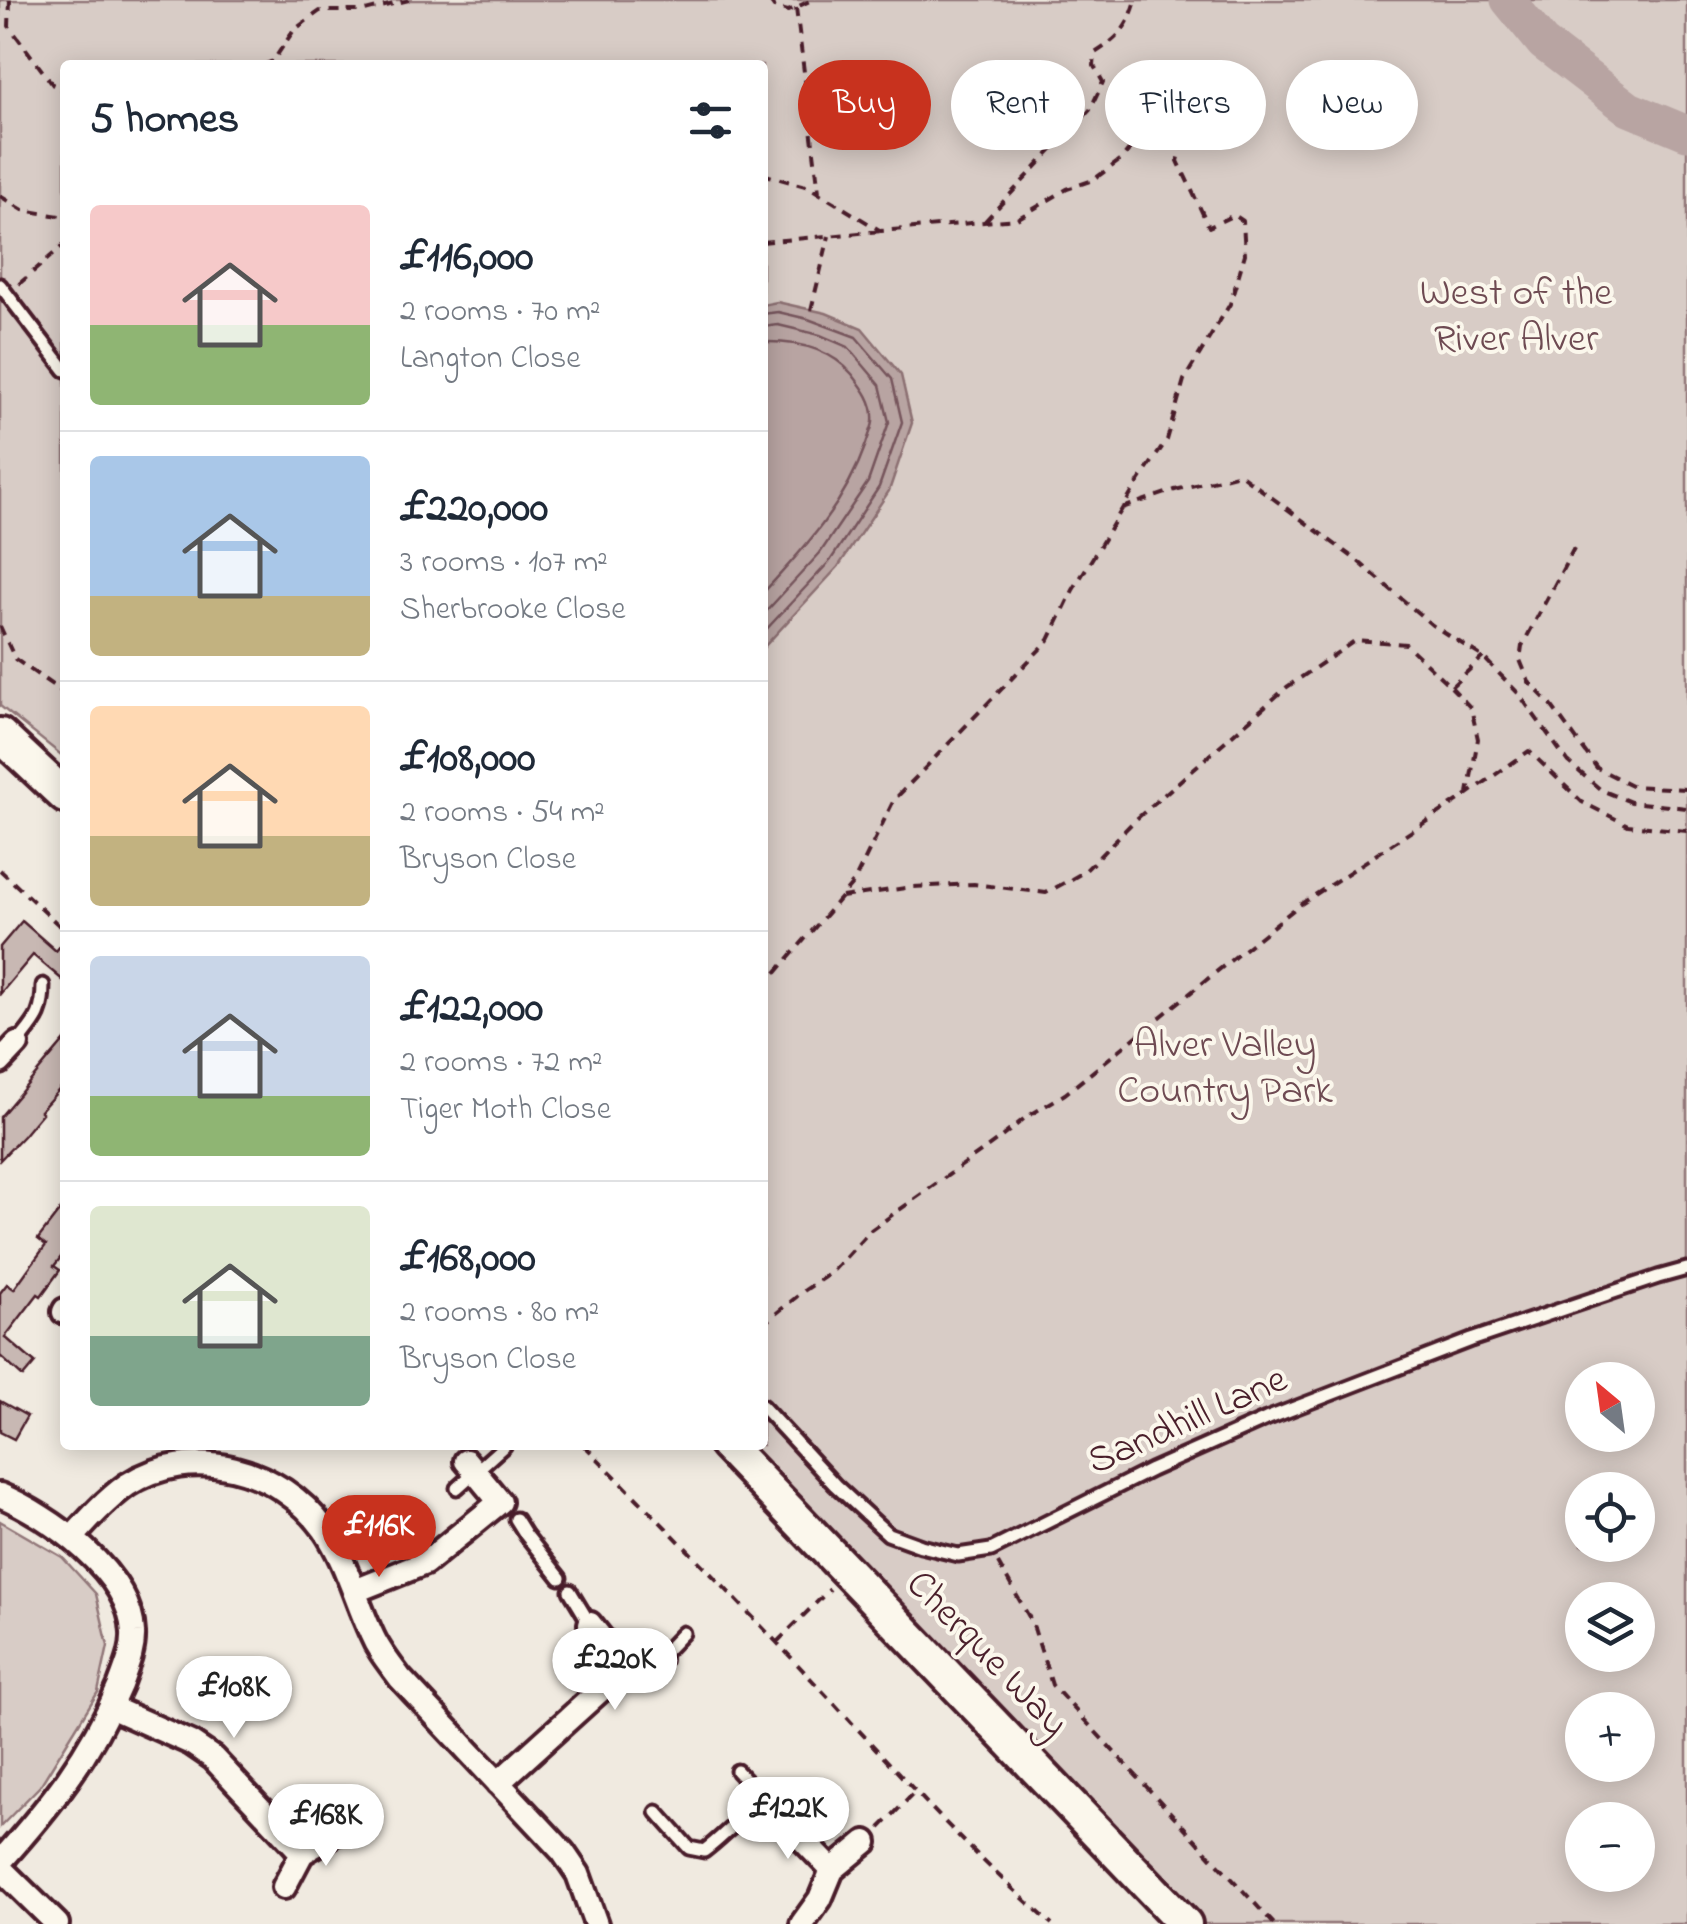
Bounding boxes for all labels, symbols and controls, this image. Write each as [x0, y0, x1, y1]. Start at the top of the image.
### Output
chip: Buy [798, 60, 931, 150]
chip: Rent [951, 60, 1085, 150]
chip: Filters [1105, 60, 1266, 150]
chip: New [1286, 60, 1418, 150]
text: 5 homes [90, 90, 239, 151]
icon: filters [683, 93, 738, 148]
text: £116,000 [400, 228, 533, 289]
icon: home [170, 245, 290, 365]
park label: West of the River Alver [1420, 265, 1612, 370]
text: 2 rooms · 70 m² [400, 289, 600, 336]
text: Langton Close [400, 336, 581, 383]
text: £220,000 [400, 479, 548, 540]
icon: home [170, 496, 290, 616]
text: 3 rooms · 107 m² [400, 540, 608, 587]
text: Sherbrooke Close [400, 587, 626, 634]
text: £108,000 [400, 729, 535, 790]
icon: home [170, 746, 290, 866]
text: 2 rooms · 54 m² [400, 790, 605, 837]
text: Bryson Close [400, 837, 576, 884]
text: £122,000 [400, 979, 543, 1040]
icon: home [170, 996, 290, 1116]
park label: Alver Valley Country Park [1117, 1017, 1333, 1122]
text: 2 rooms · 72 m² [400, 1040, 602, 1087]
text: Tiger Moth Close [400, 1087, 611, 1134]
text: £168,000 [400, 1229, 536, 1290]
icon: home [170, 1246, 290, 1366]
text: 2 rooms · 80 m² [400, 1290, 599, 1337]
text: Bryson Close [400, 1337, 576, 1384]
street label: Sandhill Lane [1079, 1352, 1297, 1492]
north arrow [1565, 1362, 1655, 1452]
map controls [1565, 1362, 1655, 1892]
button: locate [1565, 1472, 1655, 1562]
pin: £116K [309, 1495, 449, 1580]
text: £116K [344, 1504, 414, 1551]
street label: Cherque Way [891, 1558, 1081, 1752]
button: layers [1565, 1582, 1655, 1672]
pin: £220K [545, 1628, 685, 1713]
text: £220K [574, 1637, 656, 1684]
pin: £108K [164, 1656, 304, 1741]
text: £108K [198, 1665, 270, 1712]
button: + [1565, 1692, 1655, 1782]
pin: £122K [718, 1777, 858, 1862]
pin: £168K [256, 1784, 396, 1869]
text: £122K [749, 1786, 827, 1833]
text: £168K [290, 1793, 362, 1840]
button: − [1565, 1802, 1655, 1892]

